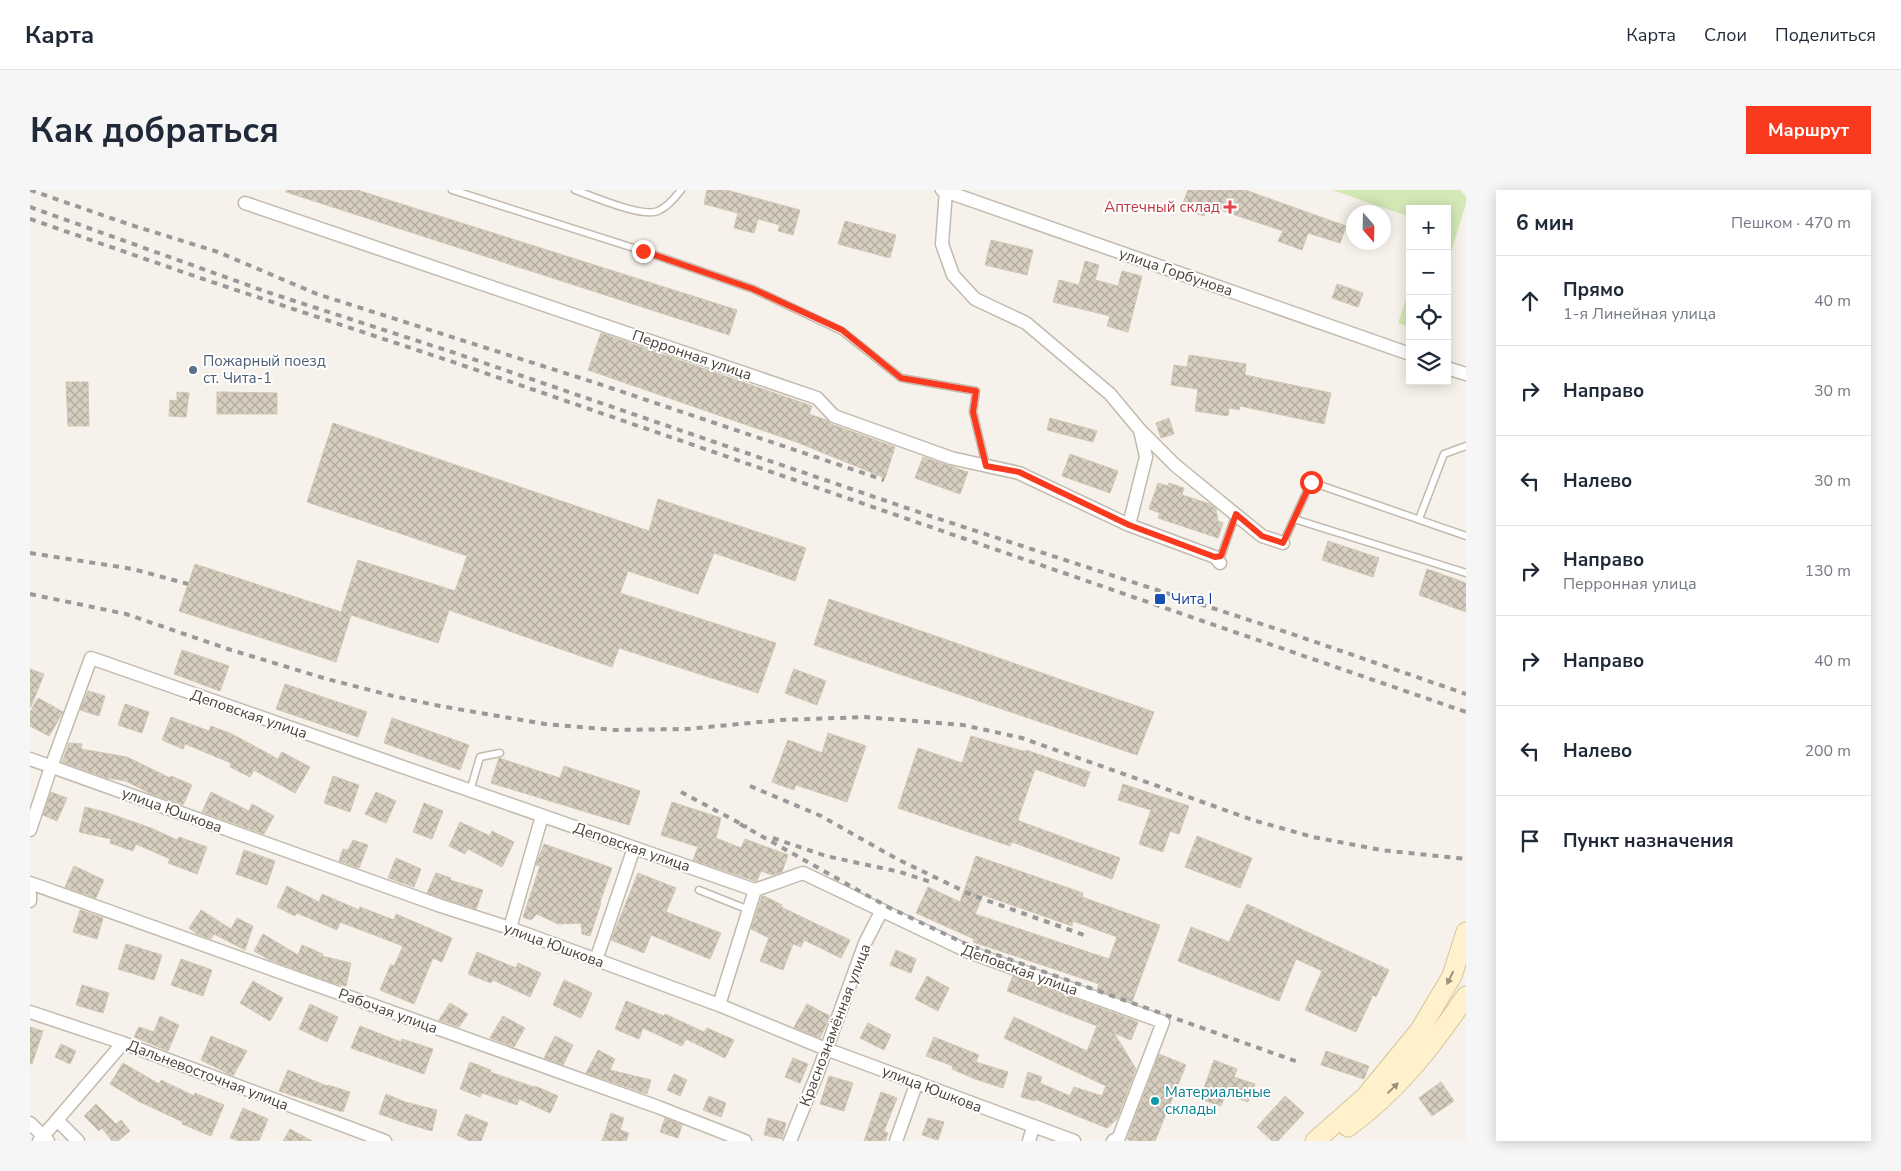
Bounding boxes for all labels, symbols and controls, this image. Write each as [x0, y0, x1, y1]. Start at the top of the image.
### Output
text: Карта [25, 19, 94, 51]
text: Карта [1626, 23, 1676, 47]
text: Слои [1704, 23, 1747, 47]
text: Поделиться [1775, 23, 1876, 47]
button: Маршрут [1746, 106, 1871, 154]
text: Как добраться [30, 107, 279, 154]
place label: Аптечный склад [1104, 197, 1220, 217]
marker: Аптечный склад [1224, 201, 1236, 213]
north arrow [1346, 205, 1391, 250]
map controls [1406, 205, 1451, 385]
button: + [1406, 205, 1451, 250]
text: 6 мин [1516, 209, 1574, 237]
text: Пешком · 470 m [1731, 212, 1851, 234]
route end [632, 240, 655, 263]
street label: улица Горбунова [1116, 243, 1236, 301]
button: − [1406, 250, 1451, 295]
text: Прямо [1563, 277, 1624, 303]
icon: ahead [1516, 287, 1544, 315]
text: 40 m [1814, 290, 1851, 312]
button: locate [1406, 295, 1451, 340]
text: 1-я Линейная улица [1563, 303, 1716, 325]
street label: Перронная улица [630, 325, 754, 385]
button: layers [1406, 340, 1451, 385]
place label: Пожарный поезд ст. Чита-1 [203, 351, 326, 388]
marker: Пожарный поезд ст. Чита-1 [187, 364, 199, 376]
icon: right [1516, 377, 1544, 405]
text: Направо [1563, 378, 1644, 404]
text: 30 m [1814, 380, 1851, 402]
icon: left [1516, 467, 1544, 495]
text: Налево [1563, 468, 1632, 494]
text: 30 m [1814, 470, 1851, 492]
route start [1300, 471, 1323, 494]
text: Направо [1563, 547, 1644, 573]
icon: right [1516, 557, 1544, 585]
text: 130 m [1804, 560, 1851, 582]
text: Перронная улица [1563, 573, 1697, 595]
place label: Чита I [1171, 589, 1212, 609]
marker: Чита I [1153, 592, 1167, 606]
icon: right [1516, 647, 1544, 675]
text: Направо [1563, 648, 1644, 674]
text: 40 m [1814, 650, 1851, 672]
street label: Деповская улица [188, 685, 310, 743]
icon: left [1516, 737, 1544, 765]
text: Налево [1563, 738, 1632, 764]
text: 200 m [1804, 740, 1851, 762]
street label: улица Юшкова [119, 783, 225, 837]
street label: Деповская улица [571, 818, 693, 876]
icon: arrive [1516, 827, 1544, 855]
text: Пункт назначения [1563, 828, 1734, 854]
street label: улица Юшкова [501, 918, 607, 972]
street label: Деповская улица [959, 940, 1081, 1000]
street label: Краснознамённая улица [795, 941, 875, 1109]
one-way arrow [1446, 971, 1454, 985]
street label: Рабочая улица [335, 984, 441, 1038]
street label: Дальневосточная улица [124, 1035, 292, 1115]
street label: улица Юшкова [879, 1061, 985, 1117]
place label: Материальные склады [1165, 1082, 1271, 1119]
one-way arrow [1387, 1082, 1399, 1094]
marker: Материальные склады [1149, 1095, 1161, 1107]

